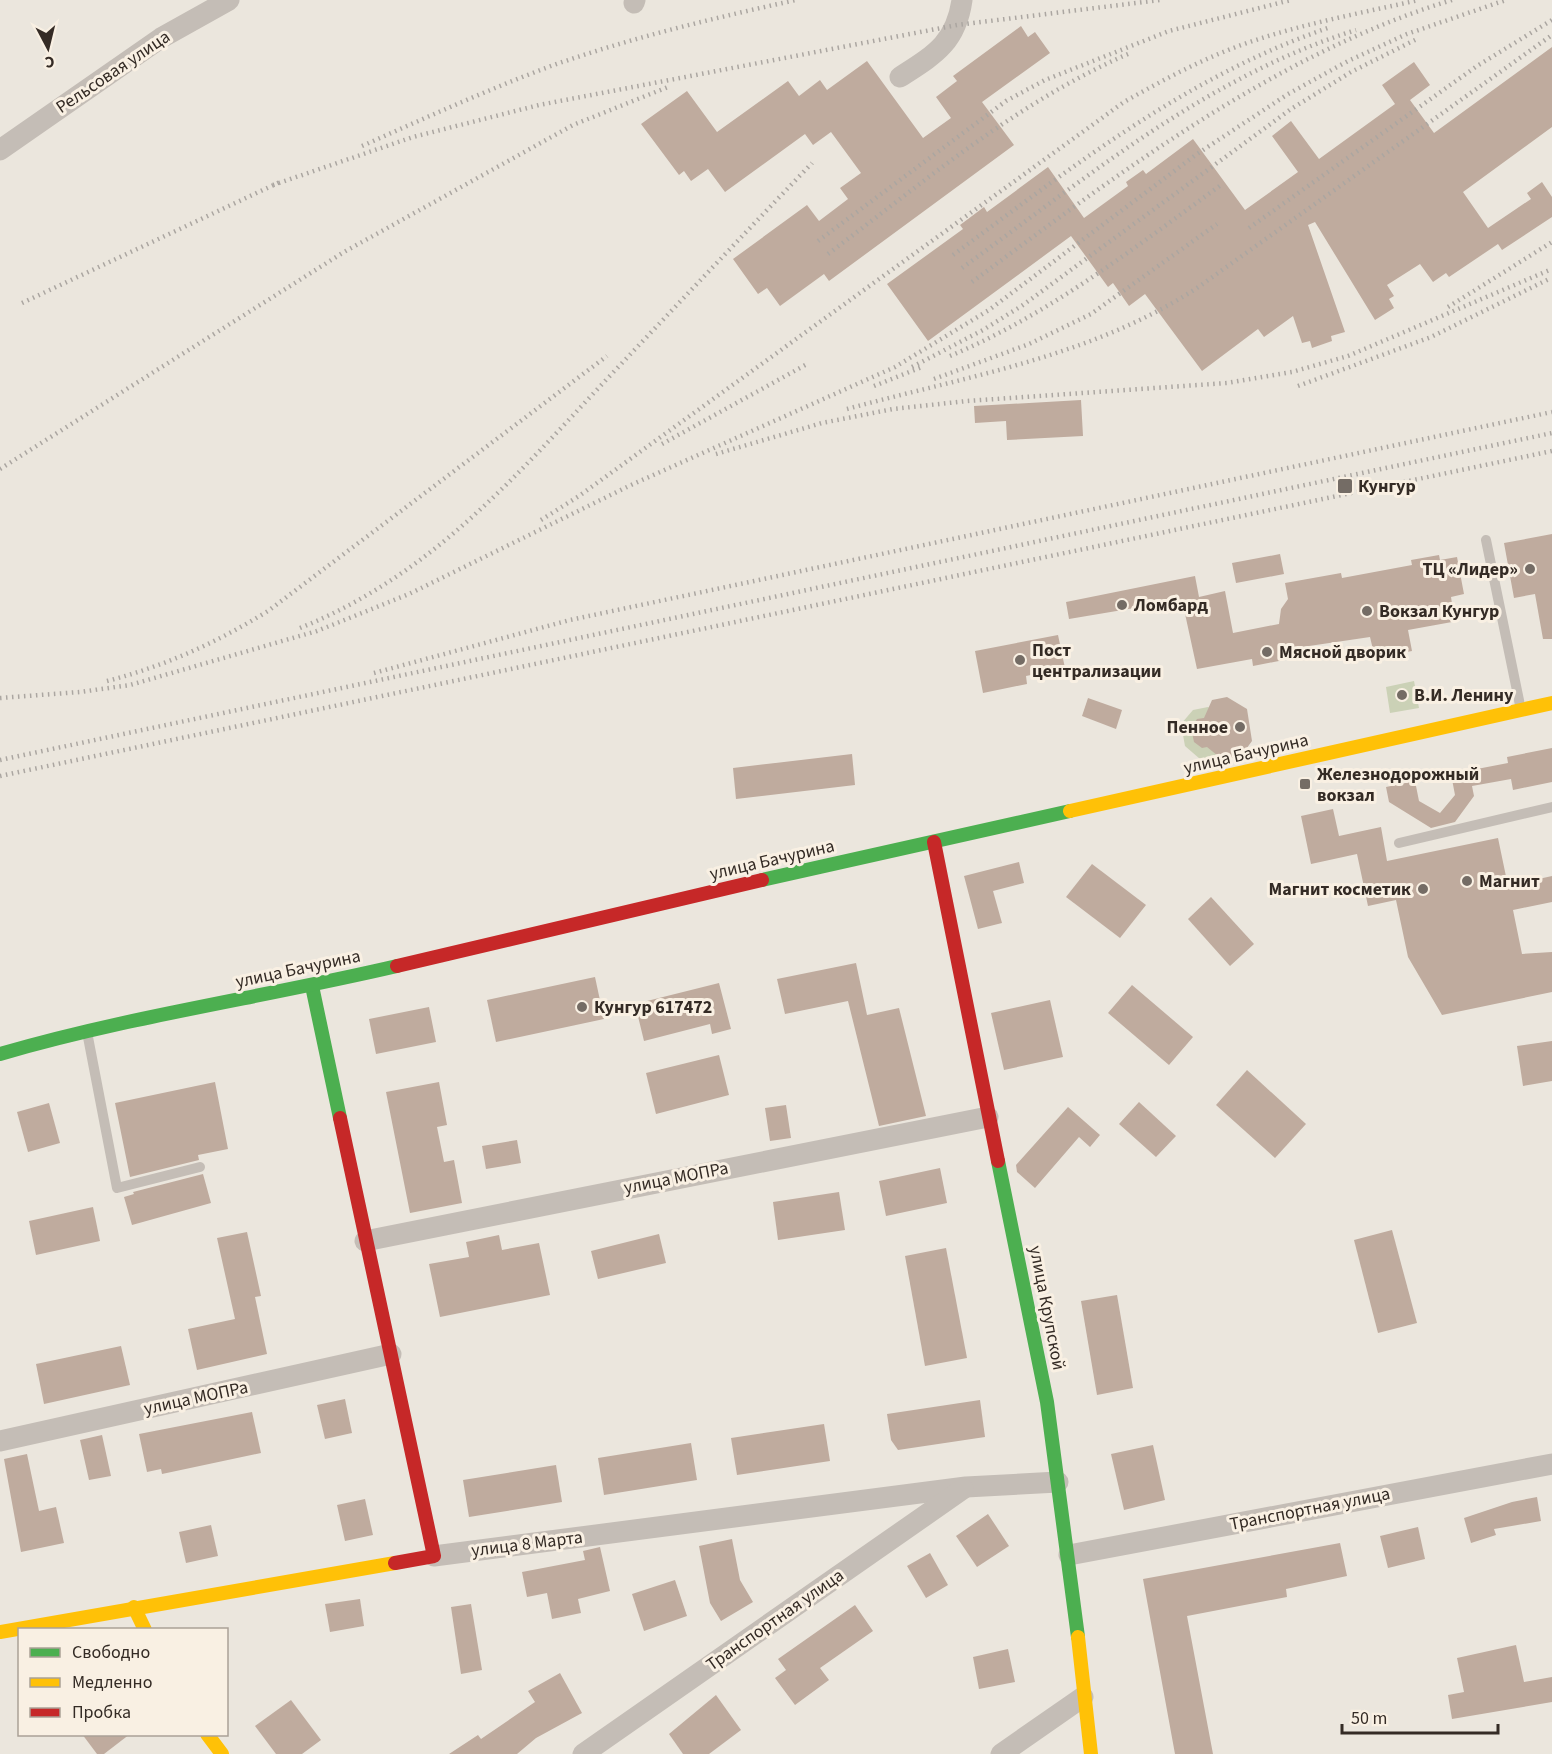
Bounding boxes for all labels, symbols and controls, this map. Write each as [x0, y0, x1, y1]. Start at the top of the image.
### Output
north arrow [18, 18, 78, 78]
street label: Рельсовая улица [51, 24, 175, 120]
text: С [44, 50, 56, 73]
place label: Кунгур [1358, 474, 1416, 499]
marker: Кунгур [1336, 477, 1354, 495]
place label: ТЦ «Лидер» [1423, 557, 1518, 582]
marker: ТЦ «Лидер» [1523, 562, 1537, 576]
place label: Ломбард [1133, 593, 1208, 618]
marker: Ломбард [1115, 598, 1129, 612]
place label: Вокзал Кунгур [1379, 599, 1499, 624]
marker: Вокзал Кунгур [1360, 604, 1374, 618]
place label: Пост централизации [1032, 638, 1162, 684]
place label: Мясной дворик [1279, 640, 1406, 665]
marker: Мясной дворик [1260, 645, 1274, 659]
marker: Пост централизации [1013, 653, 1027, 667]
place label: В.И. Ленину [1414, 683, 1514, 708]
marker: В.И. Ленину [1395, 688, 1409, 702]
place label: Пенное [1166, 715, 1228, 740]
marker: Пенное [1233, 720, 1247, 734]
street label: улица Бачурина [1181, 728, 1311, 780]
place label: Железнодорожный вокзал [1317, 762, 1479, 808]
marker: Железнодорожный вокзал [1298, 777, 1312, 791]
street label: улица Бачурина [707, 834, 837, 886]
place label: Магнит [1479, 869, 1540, 894]
marker: Магнит [1460, 874, 1474, 888]
place label: Магнит косметик [1269, 877, 1411, 902]
marker: Магнит косметик [1416, 882, 1430, 896]
street label: улица Бачурина [233, 944, 363, 994]
place label: Кунгур 617472 [594, 995, 712, 1020]
marker: Кунгур 617472 [575, 1000, 589, 1014]
street label: улица МОПРа [622, 1156, 730, 1200]
street label: улица Крупской [1023, 1244, 1071, 1372]
street label: улица МОПРа [142, 1375, 250, 1421]
street label: Транспортная улица [1228, 1481, 1392, 1537]
street label: улица 8 Марта [470, 1525, 584, 1563]
street label: Транспортная улица [701, 1563, 849, 1677]
legend [18, 1628, 228, 1736]
text: Свободно [72, 1640, 150, 1665]
text: Медленно [72, 1670, 152, 1695]
scale bar [1342, 1697, 1498, 1735]
text: Пробка [72, 1700, 131, 1725]
text: 50 m [1351, 1706, 1387, 1731]

